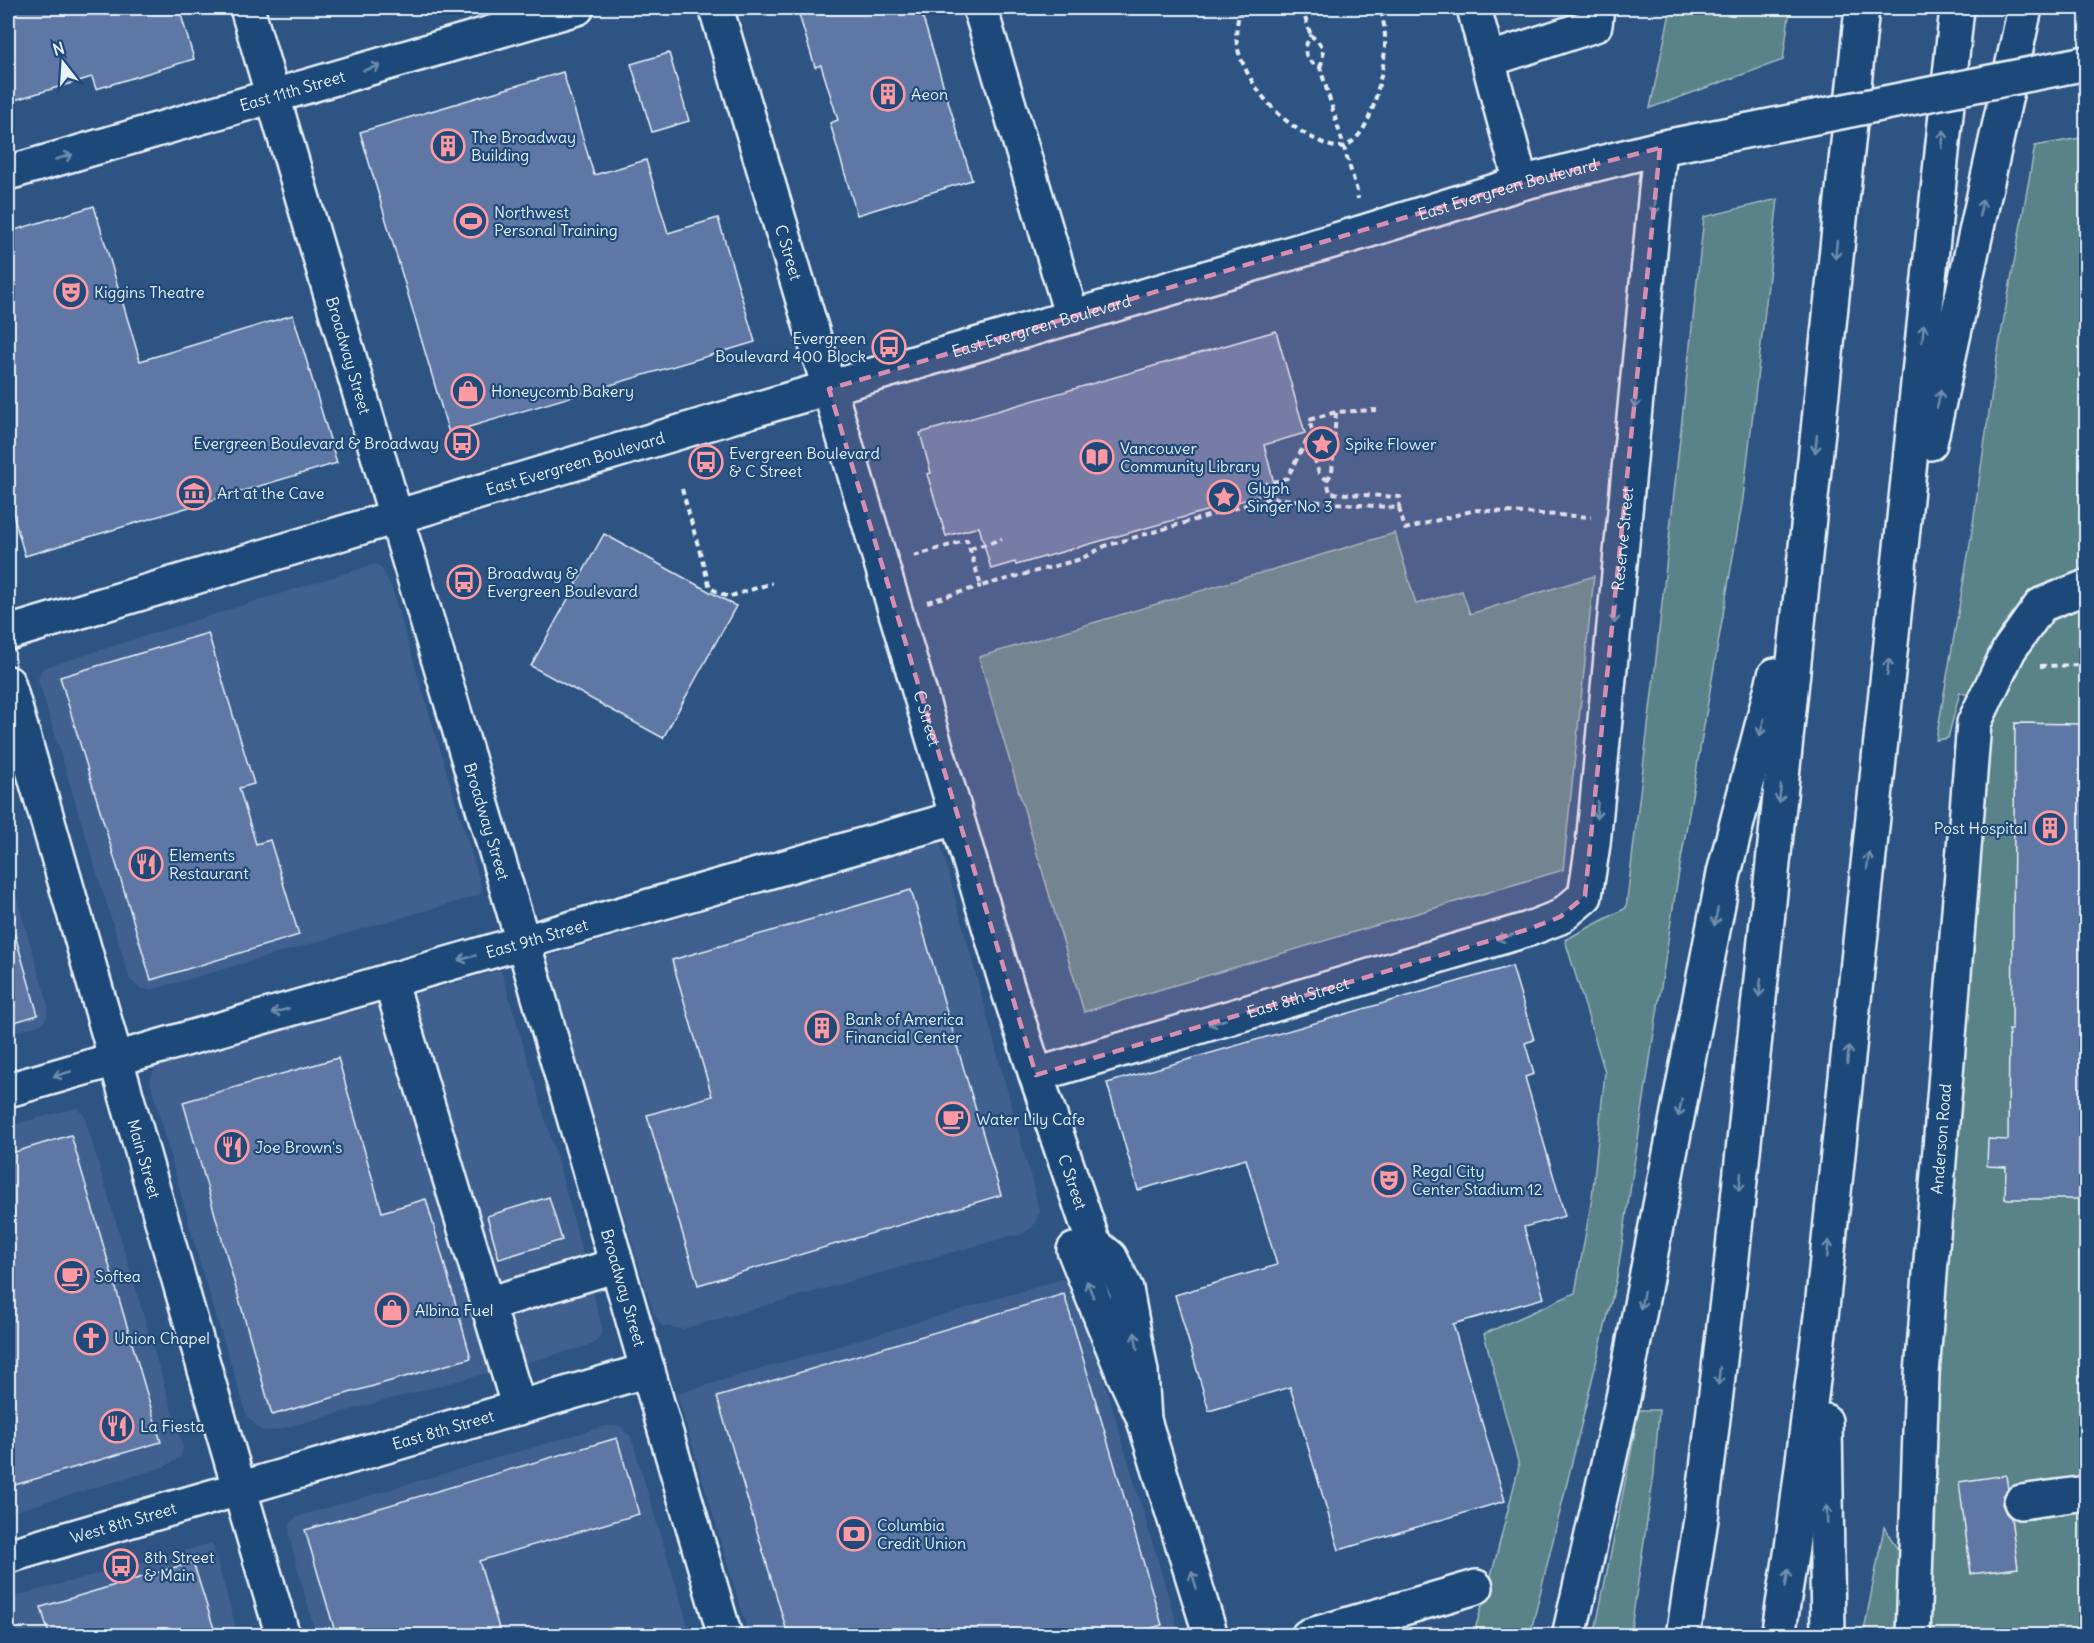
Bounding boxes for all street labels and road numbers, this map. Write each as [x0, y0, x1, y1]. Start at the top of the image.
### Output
street label: East 11th Street [237, 66, 348, 115]
street label: East Evergreen Boulevard [1415, 154, 1599, 224]
street label: C Street [771, 222, 807, 283]
street label: East Evergreen Boulevard [949, 290, 1133, 361]
street label: Broadway Street [322, 294, 376, 417]
street label: East Evergreen Boulevard [483, 427, 667, 500]
street label: Reserve Street [1607, 486, 1637, 592]
street label: C Street [910, 688, 945, 749]
street label: Broadway Street [460, 760, 514, 883]
street label: East 9th Street [483, 914, 591, 962]
street label: East 8th Street [1244, 973, 1352, 1022]
street label: Anderson Road [1926, 1083, 1955, 1195]
street label: Main Street [123, 1117, 165, 1201]
street label: C Street [1054, 1152, 1092, 1213]
street label: Broadway Street [597, 1227, 650, 1349]
street label: East 8th Street [390, 1405, 497, 1454]
street label: West 8th Street [68, 1497, 179, 1547]

